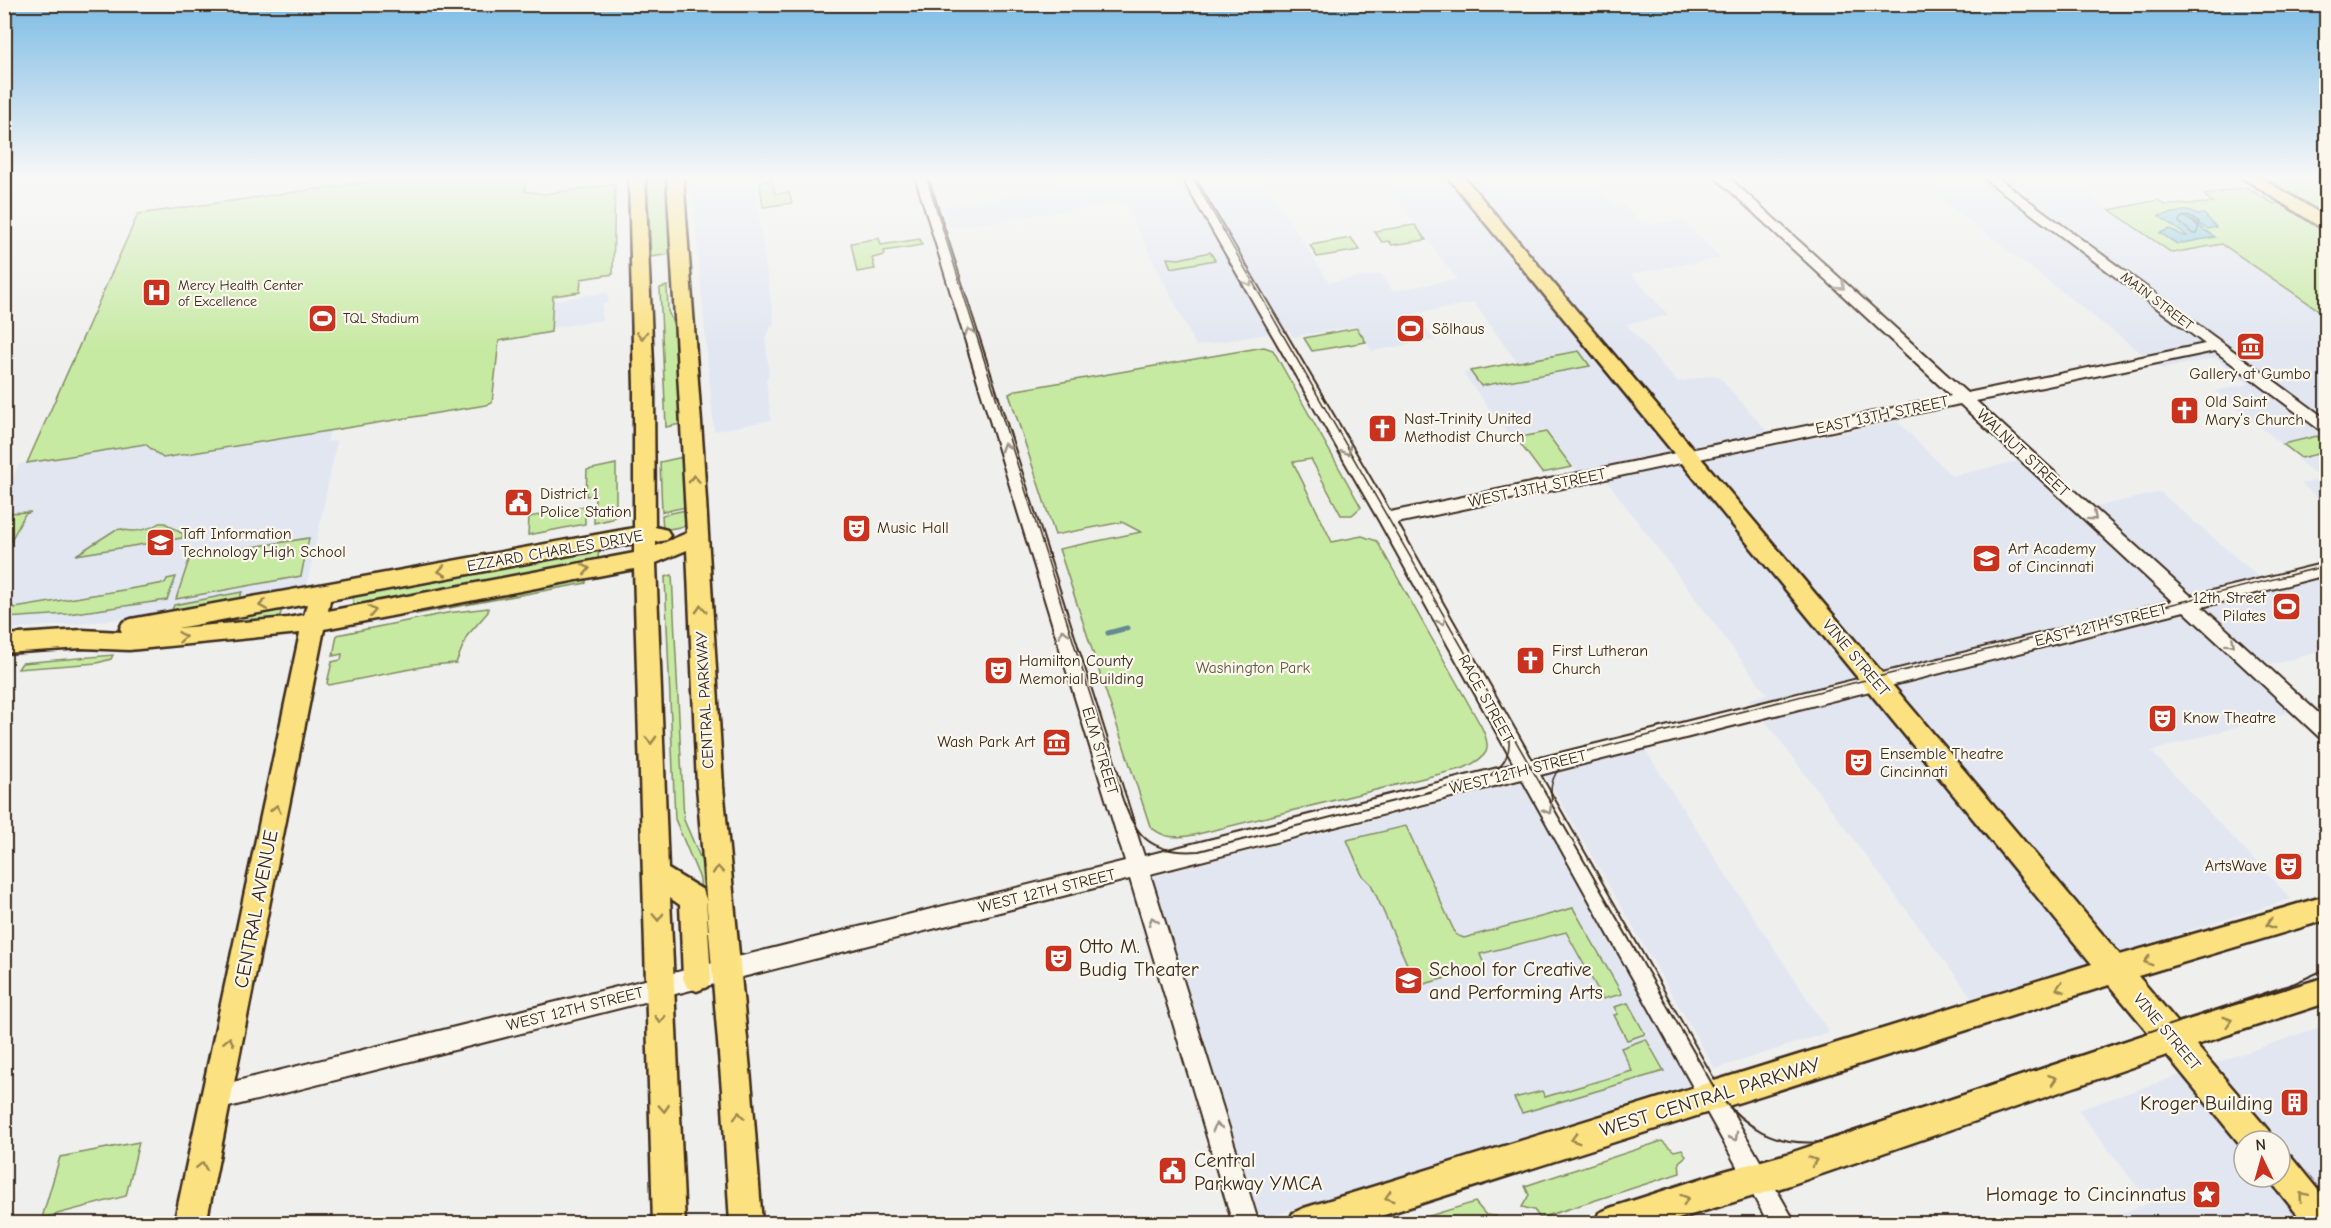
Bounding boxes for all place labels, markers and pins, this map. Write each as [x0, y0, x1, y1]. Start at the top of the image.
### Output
hospital icon: Mercy Health Center of Excellence [141, 277, 173, 309]
place label: Mercy Health Center of Excellence [178, 277, 303, 310]
sports icon: TQL Stadium [306, 302, 338, 334]
place label: TQL Stadium [343, 310, 419, 327]
sports icon: Sölhaus [1395, 313, 1427, 345]
place label: Sölhaus [1432, 320, 1485, 338]
museum icon: Gallery at Gumbo [2234, 330, 2266, 362]
place label: Gallery at Gumbo [2189, 365, 2311, 383]
place label: Old Saint Mary’s Church [2205, 393, 2304, 429]
church icon: Old Saint Mary’s Church [2168, 395, 2200, 427]
place label: Nast-Trinity United Methodist Church [1404, 410, 1532, 446]
church icon: Nast-Trinity United Methodist Church [1367, 412, 1399, 444]
place label: District 1 Police Station [540, 485, 632, 521]
public building icon: District 1 Police Station [503, 487, 535, 519]
theatre icon: Music Hall [840, 512, 872, 544]
place label: Music Hall [877, 519, 949, 537]
place label: Taft Information Technology High School [181, 525, 346, 561]
school or university icon: Taft Information Technology High School [144, 527, 176, 559]
place label: Art Academy of Cincinnati [2008, 540, 2097, 576]
school or university icon: Art Academy of Cincinnati [1971, 542, 2003, 574]
place label: 12th Street Pilates [2193, 589, 2266, 625]
sports icon: 12th Street Pilates [2271, 591, 2303, 623]
place label: First Lutheran Church [1552, 642, 1648, 678]
church icon: First Lutheran Church [1515, 644, 1547, 676]
place label: Hamilton County Memorial Building [1019, 652, 1144, 688]
theatre icon: Hamilton County Memorial Building [982, 654, 1014, 686]
theatre icon: Know Theatre [2146, 702, 2178, 734]
place label: Know Theatre [2183, 709, 2276, 727]
museum icon: Wash Park Art [1040, 726, 1072, 758]
place label: Wash Park Art [937, 733, 1035, 751]
place label: Ensemble Theatre Cincinnati [1880, 745, 2004, 781]
theatre icon: Ensemble Theatre Cincinnati [1843, 747, 1875, 779]
theatre icon: ArtsWave [2272, 850, 2304, 882]
place label: ArtsWave [2205, 857, 2267, 875]
place label: Otto M. Budig Theater [1079, 935, 1199, 981]
theatre icon: Otto M. Budig Theater [1042, 942, 1074, 974]
place label: School for Creative and Performing Arts [1429, 958, 1603, 1004]
school or university icon: School for Creative and Performing Arts [1392, 964, 1424, 996]
building icon: Kroger Building [2278, 1087, 2310, 1119]
place label: Kroger Building [2140, 1092, 2273, 1115]
place label: Central Parkway YMCA [1194, 1149, 1323, 1195]
public building icon: Central Parkway YMCA [1157, 1155, 1189, 1187]
place icon: Homage to Cincinnatus [2191, 1178, 2223, 1210]
place label: Homage to Cincinnatus [1986, 1183, 2186, 1206]

